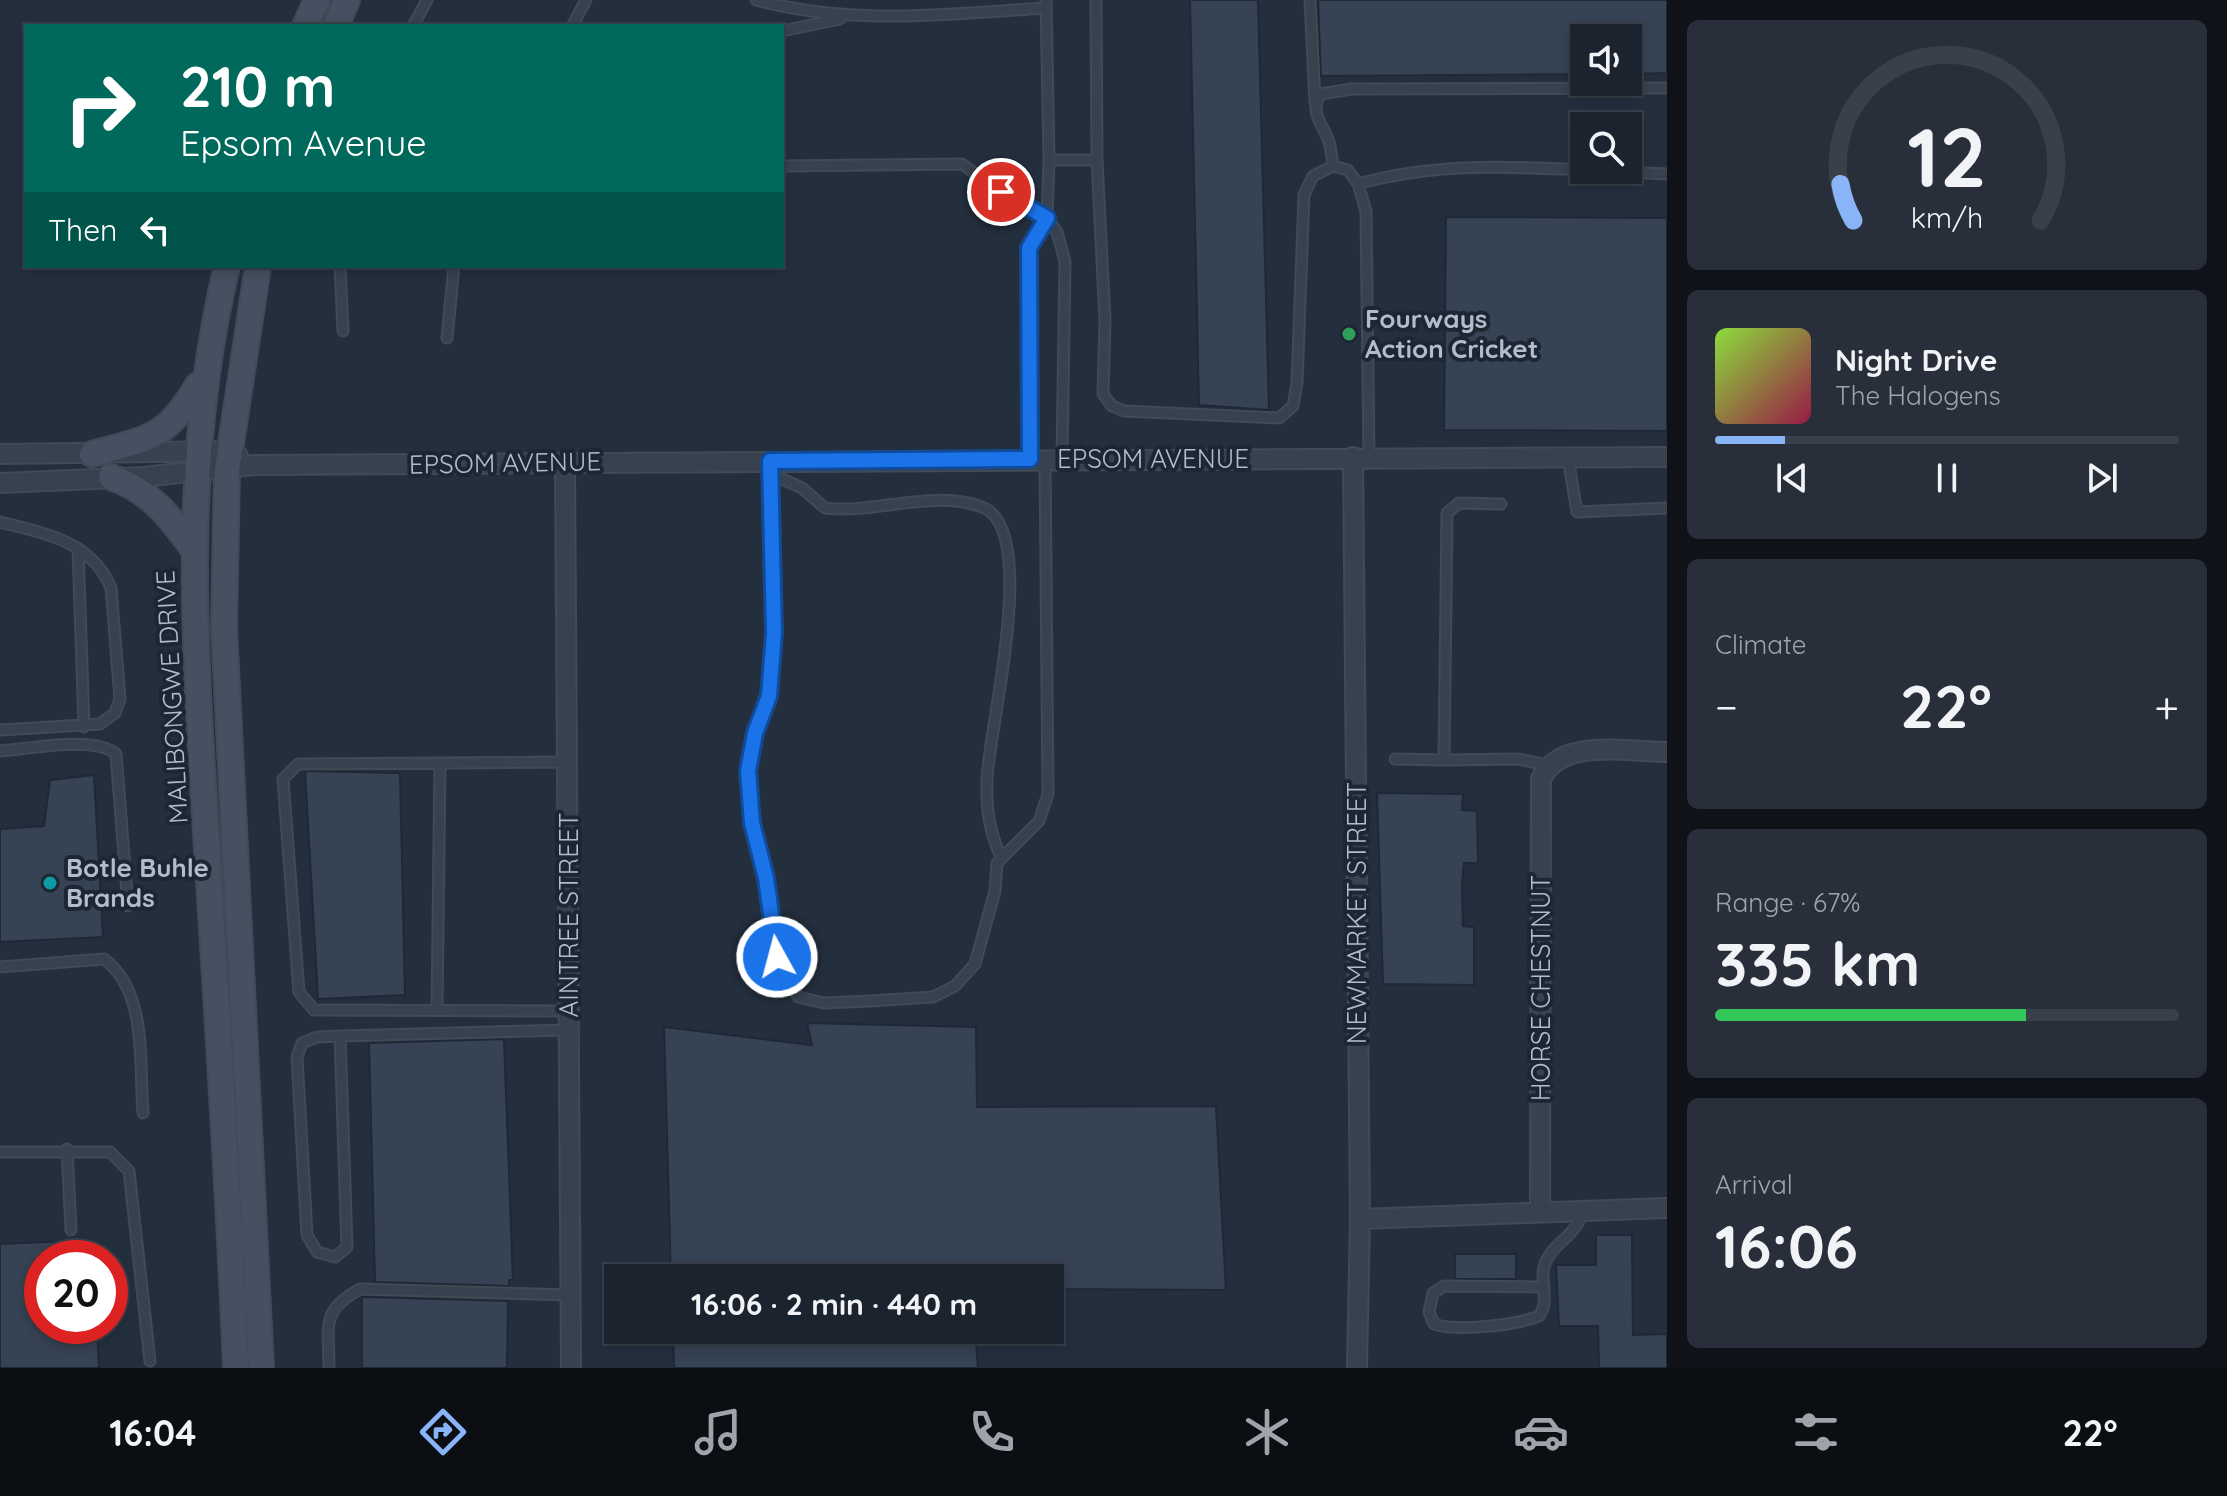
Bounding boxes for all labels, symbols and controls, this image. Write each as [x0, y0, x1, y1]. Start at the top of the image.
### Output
map controls [1570, 24, 1642, 184]
button: sound [1570, 24, 1642, 96]
text: 210 m [180, 51, 335, 121]
icon: right [48, 56, 152, 160]
text: 12 [1907, 103, 1987, 207]
button: search [1570, 112, 1642, 184]
text: Epsom Avenue [180, 120, 427, 165]
pin [967, 158, 1035, 226]
icon: arrive [979, 170, 1023, 214]
text: km/h [1911, 199, 1983, 235]
icon: left [133, 208, 177, 252]
text: Then [48, 211, 117, 249]
place label: Fourways Action Cricket [1365, 302, 1538, 365]
marker: Fourways Action Cricket [1340, 325, 1358, 343]
text: Night Drive [1835, 341, 1997, 379]
text: The Halogens [1835, 379, 2001, 412]
street label: EPSOM AVENUE [1057, 442, 1249, 475]
street label: EPSOM AVENUE [409, 444, 601, 481]
icon: previous [1770, 456, 1814, 500]
icon: pause [1925, 456, 1969, 500]
icon: next [2080, 456, 2124, 500]
street label: MALIBONGWE DRIVE [148, 569, 195, 825]
text: Climate [1715, 628, 1806, 661]
text: 22° [1900, 668, 1992, 743]
text: − [1715, 679, 1738, 734]
text: + [2154, 679, 2179, 734]
street label: NEWMARKET STREET [1340, 782, 1373, 1044]
street label: AINTREE STREET [552, 813, 585, 1017]
place label: Botle Buhle Brands [66, 851, 209, 914]
marker: Botle Buhle Brands [41, 874, 59, 892]
street label: HORSE CHESTNUT [1524, 875, 1557, 1101]
text: Range · 67% [1715, 886, 1860, 919]
position arrow [735, 915, 819, 999]
text: 335 km [1715, 926, 1920, 1001]
text: Arrival [1715, 1168, 1793, 1201]
text: 16:06 [1715, 1208, 1858, 1283]
speed limit sign: 20 [24, 1240, 128, 1344]
text: 16:06 · 2 min · 440 m [691, 1285, 977, 1323]
icon: directions [415, 1404, 471, 1460]
icon: music [690, 1404, 746, 1460]
icon: phone [964, 1404, 1020, 1460]
icon: climate [1239, 1404, 1295, 1460]
icon: car [1513, 1404, 1569, 1460]
icon: filters [1788, 1404, 1844, 1460]
text: 16:04 [109, 1410, 196, 1455]
text: 22° [2062, 1410, 2118, 1455]

